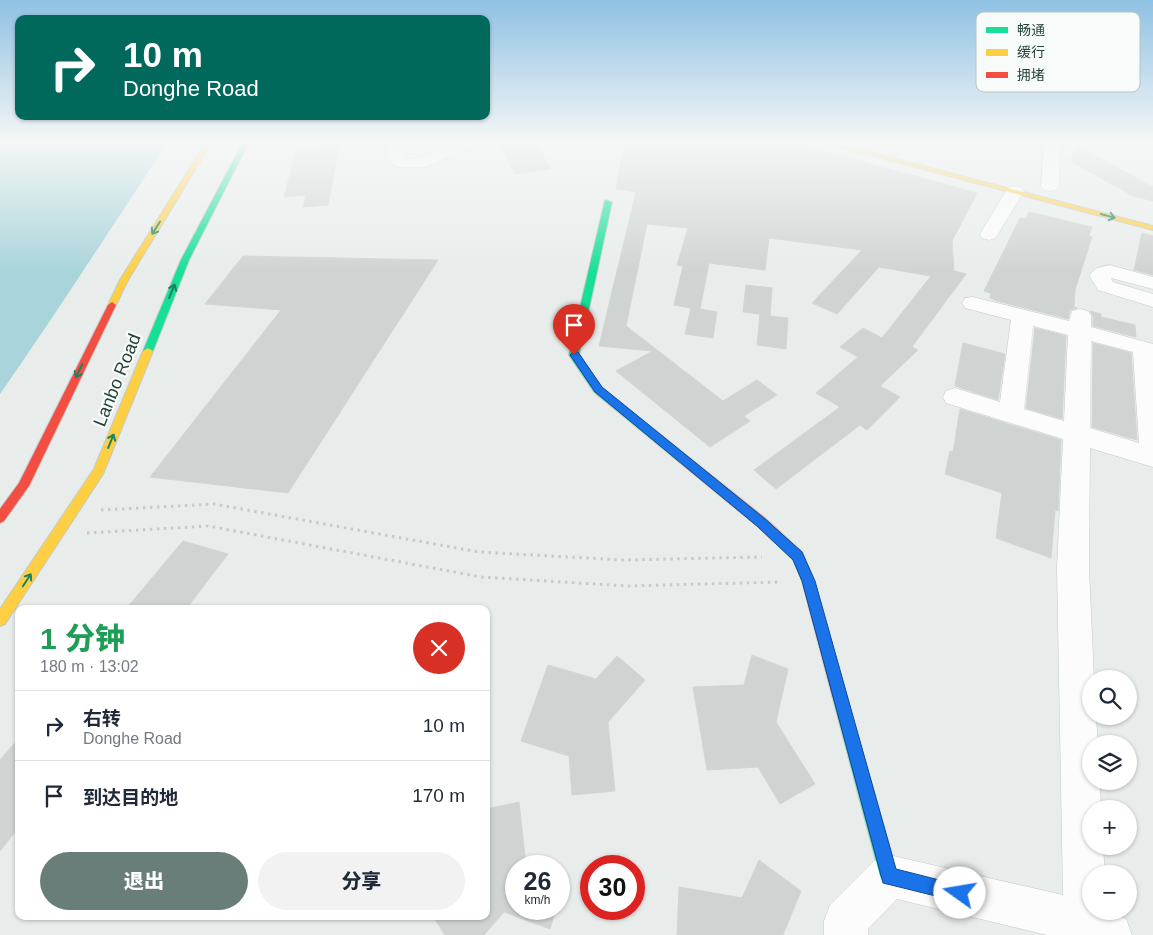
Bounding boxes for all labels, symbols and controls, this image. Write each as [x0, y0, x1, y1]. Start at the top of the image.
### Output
legend [976, 12, 1140, 92]
text: 畅通 [1017, 22, 1045, 38]
icon: right [40, 35, 105, 100]
text: 10 m [123, 35, 203, 74]
text: 缓行 [1017, 44, 1045, 60]
text: 拥堵 [1017, 67, 1045, 83]
text: Donghe Road [123, 76, 259, 101]
one-way arrow [1100, 212, 1116, 221]
one-way arrow [150, 221, 160, 235]
one-way arrow [168, 284, 177, 299]
pin [553, 304, 595, 355]
icon: arrive [560, 311, 588, 339]
street label: Lanbo Road [89, 331, 145, 429]
one-way arrow [74, 363, 83, 378]
one-way arrow [107, 434, 116, 449]
one-way arrow [22, 573, 32, 587]
text: 1 分钟 [40, 622, 125, 655]
button: close [413, 622, 465, 674]
text: 180 m · 13:02 [40, 658, 139, 675]
map controls [1082, 670, 1137, 920]
button: search [1082, 670, 1137, 725]
text: 右转 [83, 708, 121, 729]
icon: right [40, 712, 68, 740]
text: 10 m [423, 715, 465, 736]
text: Donghe Road [83, 730, 182, 747]
button: layers [1082, 735, 1137, 790]
icon: arrive [40, 782, 68, 810]
text: 170 m [412, 785, 465, 806]
text: 到达目的地 [83, 787, 178, 808]
button: + [1082, 800, 1137, 855]
button: 退出 [40, 852, 248, 910]
button: 分享 [258, 852, 465, 910]
speed limit sign: 30 [580, 855, 645, 920]
button: − [1082, 865, 1137, 920]
position arrow [933, 866, 985, 918]
text: 26 [524, 867, 551, 895]
text: km/h [524, 893, 551, 907]

